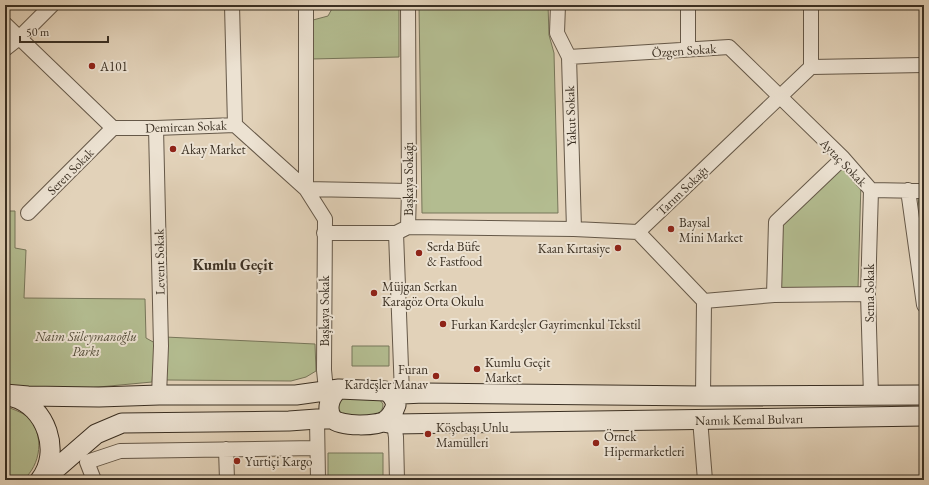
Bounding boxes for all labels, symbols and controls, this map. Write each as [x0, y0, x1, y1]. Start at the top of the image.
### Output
scale bar [20, 18, 108, 44]
text: 50 m [26, 24, 50, 40]
street label: Özgen Sokak [651, 40, 718, 61]
place label: A101 [99, 58, 128, 75]
marker: A101 [87, 61, 97, 71]
street label: Yakut Sokak [561, 84, 580, 147]
street label: Demircan Sokak [145, 117, 228, 136]
street label: Aytaç Sokak [816, 134, 871, 191]
place label: Akay Market [180, 141, 246, 158]
street label: Başkaya Sokağı [400, 142, 417, 216]
street label: Seren Sokak [43, 144, 98, 198]
marker: Akay Market [168, 144, 178, 154]
street label: Tarım Sokağı [653, 162, 712, 219]
place label: Baysal Mini Market [679, 214, 743, 246]
marker: Baysal Mini Market [666, 224, 676, 234]
street label: Levent Sokak [150, 228, 169, 295]
place label: Serda Büfe & Fastfood [427, 238, 483, 270]
place label: Kaan Kırtasiye [538, 240, 610, 257]
marker: Kaan Kırtasiye [613, 243, 623, 253]
marker: Serda Büfe & Fastfood [414, 248, 424, 258]
district label: Kumlu Geçit [193, 255, 274, 274]
street label: Sema Sokak [861, 263, 878, 322]
street label: Başkaya Sokak [316, 275, 333, 347]
place label: Müjgan Serkan Karagöz Orta Okulu [382, 278, 484, 310]
marker: Müjgan Serkan Karagöz Orta Okulu [369, 288, 379, 298]
place label: Furkan Kardeşler Gayrimenkul Tekstil [451, 316, 641, 333]
marker: Furkan Kardeşler Gayrimenkul Tekstil [438, 319, 448, 329]
park label: Naim Süleymanoğlu Parkı [34, 328, 137, 360]
place label: Kumlu Geçit Market [485, 354, 550, 386]
place label: Furan Kardeşler Manav [345, 361, 428, 393]
marker: Kumlu Geçit Market [472, 364, 482, 374]
marker: Furan Kardeşler Manav [431, 371, 441, 381]
street label: Namık Kemal Bulvarı [695, 410, 803, 429]
place label: Köşebaşı Unlu Mamülleri [436, 419, 509, 451]
place label: Örnek Hipermarketleri [604, 428, 684, 460]
marker: Köşebaşı Unlu Mamülleri [423, 429, 433, 439]
marker: Örnek Hipermarketleri [591, 438, 601, 448]
place label: Yurtiçi Kargo [245, 453, 313, 470]
marker: Yurtiçi Kargo [232, 456, 242, 466]

